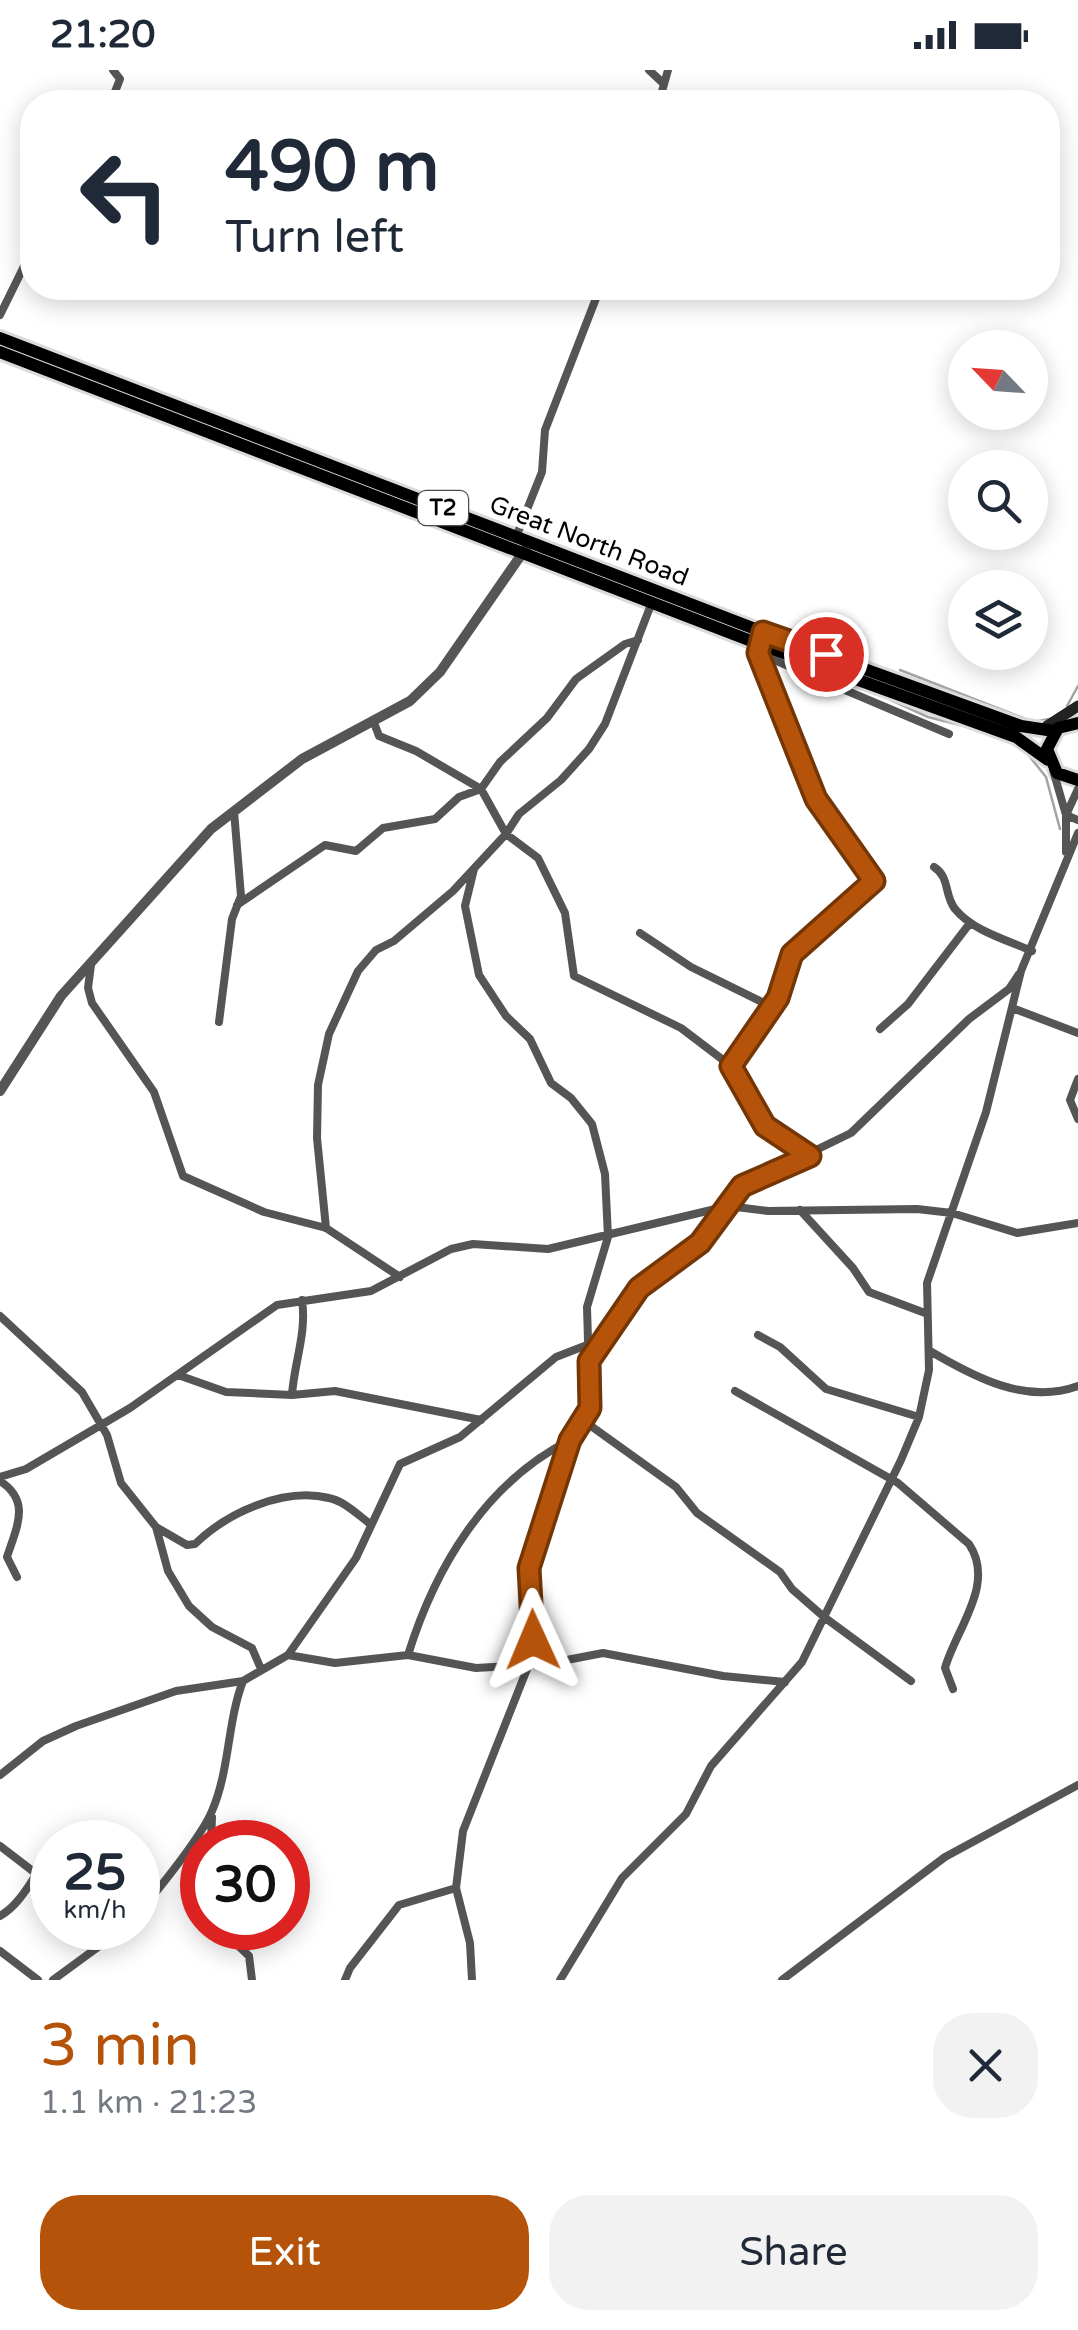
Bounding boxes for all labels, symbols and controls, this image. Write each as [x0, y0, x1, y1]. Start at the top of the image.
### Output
text: 21:20 [50, 12, 155, 58]
text: 490 m [225, 126, 439, 210]
icon: left [60, 130, 190, 260]
text: Turn left [225, 211, 404, 265]
north arrow [948, 330, 1048, 430]
map controls [948, 330, 1048, 670]
button: search [948, 450, 1048, 550]
street label: Great North Road [485, 489, 693, 593]
road number: T2 [418, 491, 468, 525]
button: layers [948, 570, 1048, 670]
pin [784, 612, 869, 697]
icon: arrive [799, 627, 854, 682]
position arrow [481, 1588, 585, 1692]
speed limit sign: 30 [180, 1820, 310, 1950]
text: 25 [64, 1843, 126, 1903]
text: km/h [64, 1895, 126, 1925]
text: 3 min [40, 2010, 200, 2082]
button: close [933, 2013, 1038, 2118]
text: 1.1 km · 21:23 [40, 2084, 257, 2122]
button: Exit [40, 2195, 529, 2310]
button: Share [549, 2195, 1038, 2310]

